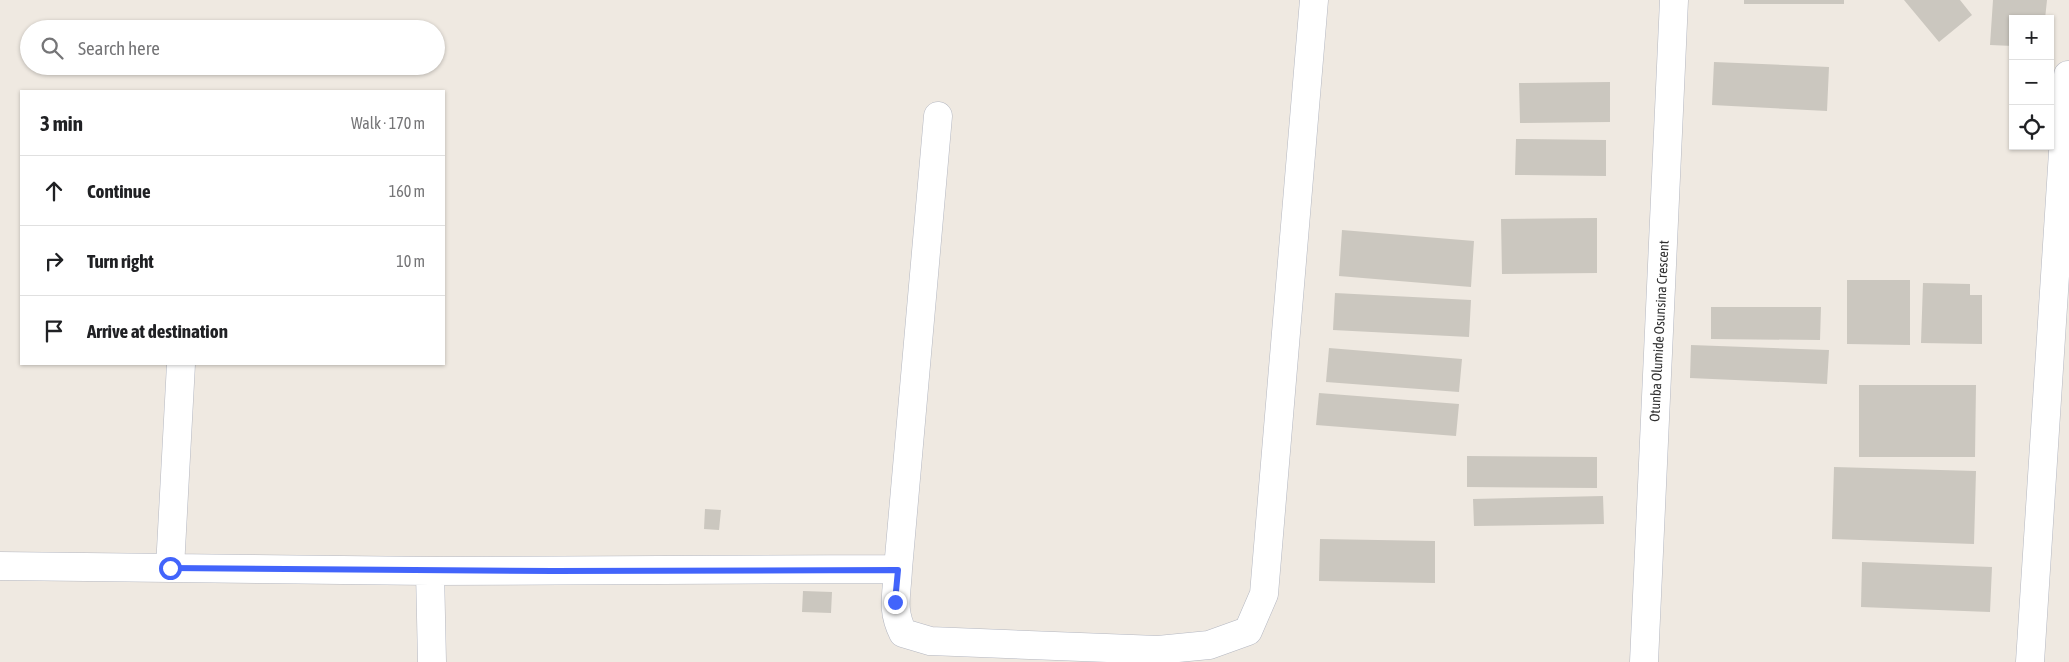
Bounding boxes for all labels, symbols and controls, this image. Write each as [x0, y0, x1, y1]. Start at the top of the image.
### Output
map controls [2009, 15, 2054, 150]
button: + [2009, 15, 2054, 60]
search box [20, 20, 445, 75]
icon: search [38, 34, 66, 62]
text: Search here [78, 37, 160, 59]
button: − [2009, 60, 2054, 105]
button: locate [2009, 105, 2054, 150]
text: 3 min [40, 111, 83, 135]
text: Walk · 170 m [351, 114, 425, 132]
icon: ahead [40, 177, 68, 205]
text: Continue [87, 180, 151, 202]
text: 160 m [389, 182, 425, 200]
street label: Otunba Olumide Osunsina Crescent [1646, 240, 1672, 422]
icon: right [40, 247, 68, 275]
text: Turn right [87, 250, 154, 272]
text: 10 m [396, 252, 425, 270]
icon: arrive [40, 317, 68, 345]
text: Arrive at destination [87, 320, 228, 342]
route start [159, 557, 182, 580]
route end [884, 591, 907, 614]

